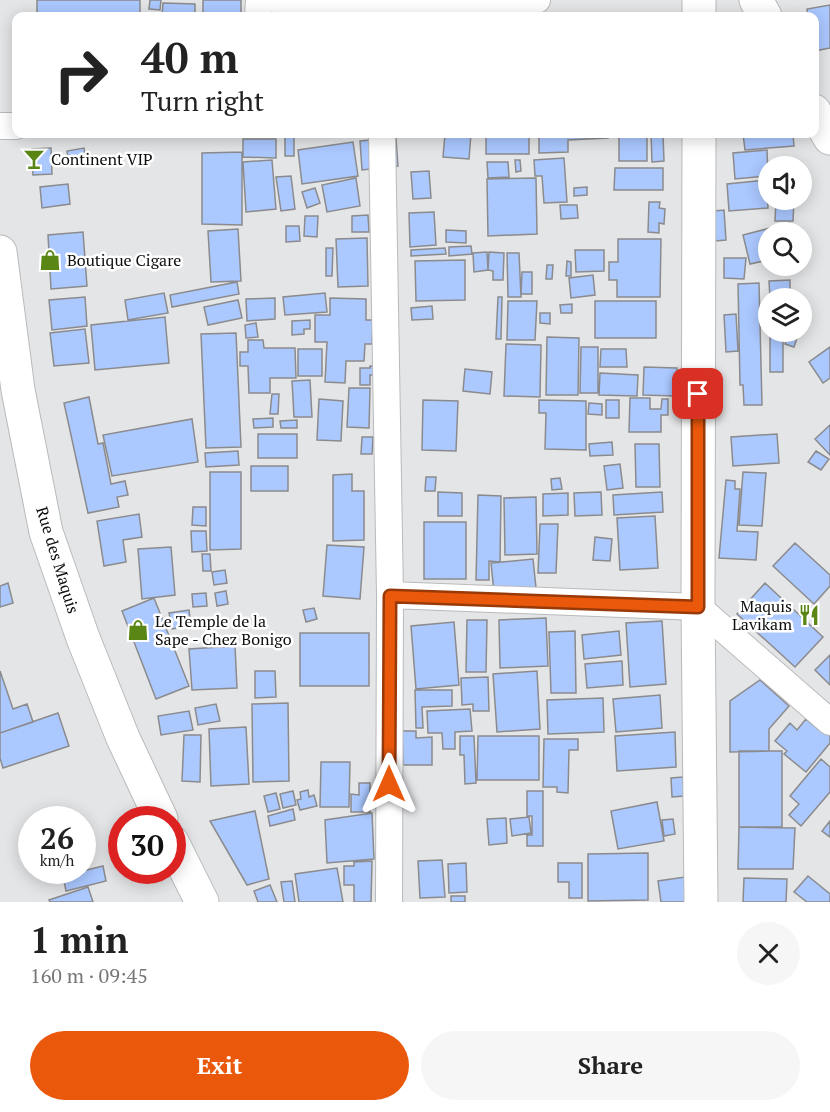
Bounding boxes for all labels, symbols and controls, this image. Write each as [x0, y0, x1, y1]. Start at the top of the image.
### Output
text: 40 m [141, 29, 239, 85]
icon: right [42, 36, 120, 114]
text: Turn right [141, 83, 264, 119]
bar icon: Continent VIP [22, 147, 46, 171]
place label: Continent VIP [51, 148, 153, 170]
map controls [758, 156, 812, 342]
button: sound [758, 156, 812, 210]
button: search [758, 222, 812, 276]
shop icon: Boutique Cigare [38, 248, 62, 272]
place label: Boutique Cigare [67, 249, 181, 271]
button: layers [758, 288, 812, 342]
pin [672, 368, 723, 419]
icon: arrive [681, 377, 714, 410]
street label: Rue des Maquis [31, 504, 85, 616]
place label: Maquis Lavikam [732, 595, 792, 635]
restaurant icon: Maquis Lavikam [797, 603, 821, 627]
place label: Le Temple de la Sape - Chez Bonigo [155, 610, 292, 650]
shop icon: Le Temple de la Sape - Chez Bonigo [126, 618, 150, 642]
position arrow [357, 752, 421, 816]
speed limit sign: 30 [108, 806, 186, 884]
text: 26 [40, 818, 74, 858]
text: km/h [40, 850, 74, 870]
text: 1 min [30, 916, 128, 963]
button: close [737, 922, 800, 985]
text: 160 m · 09:45 [30, 962, 148, 989]
button: Exit [30, 1031, 409, 1100]
button: Share [421, 1031, 800, 1100]

